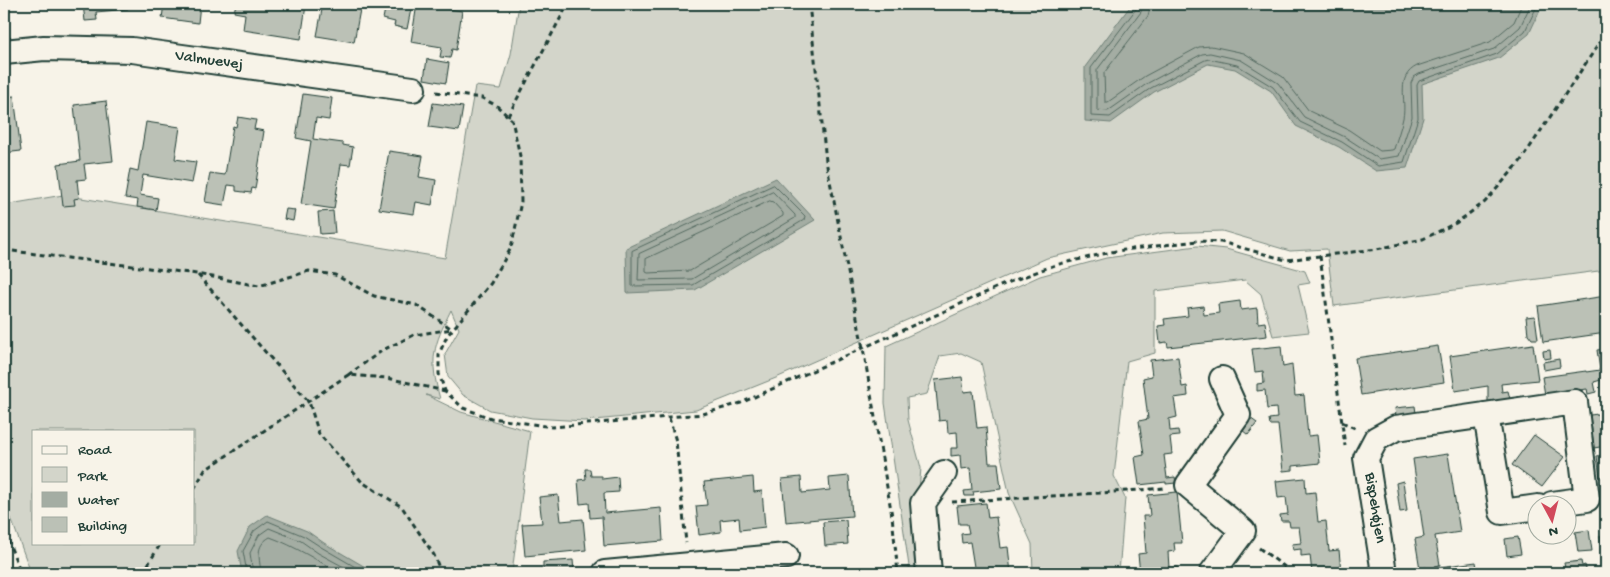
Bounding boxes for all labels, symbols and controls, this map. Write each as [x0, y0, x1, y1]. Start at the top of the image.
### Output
street label: Valmuevej [173, 46, 244, 75]
legend [32, 430, 195, 544]
text: Road [78, 442, 112, 460]
text: Park [77, 468, 108, 486]
street label: Bispehøjen [1359, 470, 1389, 545]
text: Water [78, 492, 120, 510]
north arrow [1528, 494, 1578, 544]
text: Building [77, 518, 127, 536]
text: N [1548, 521, 1559, 539]

